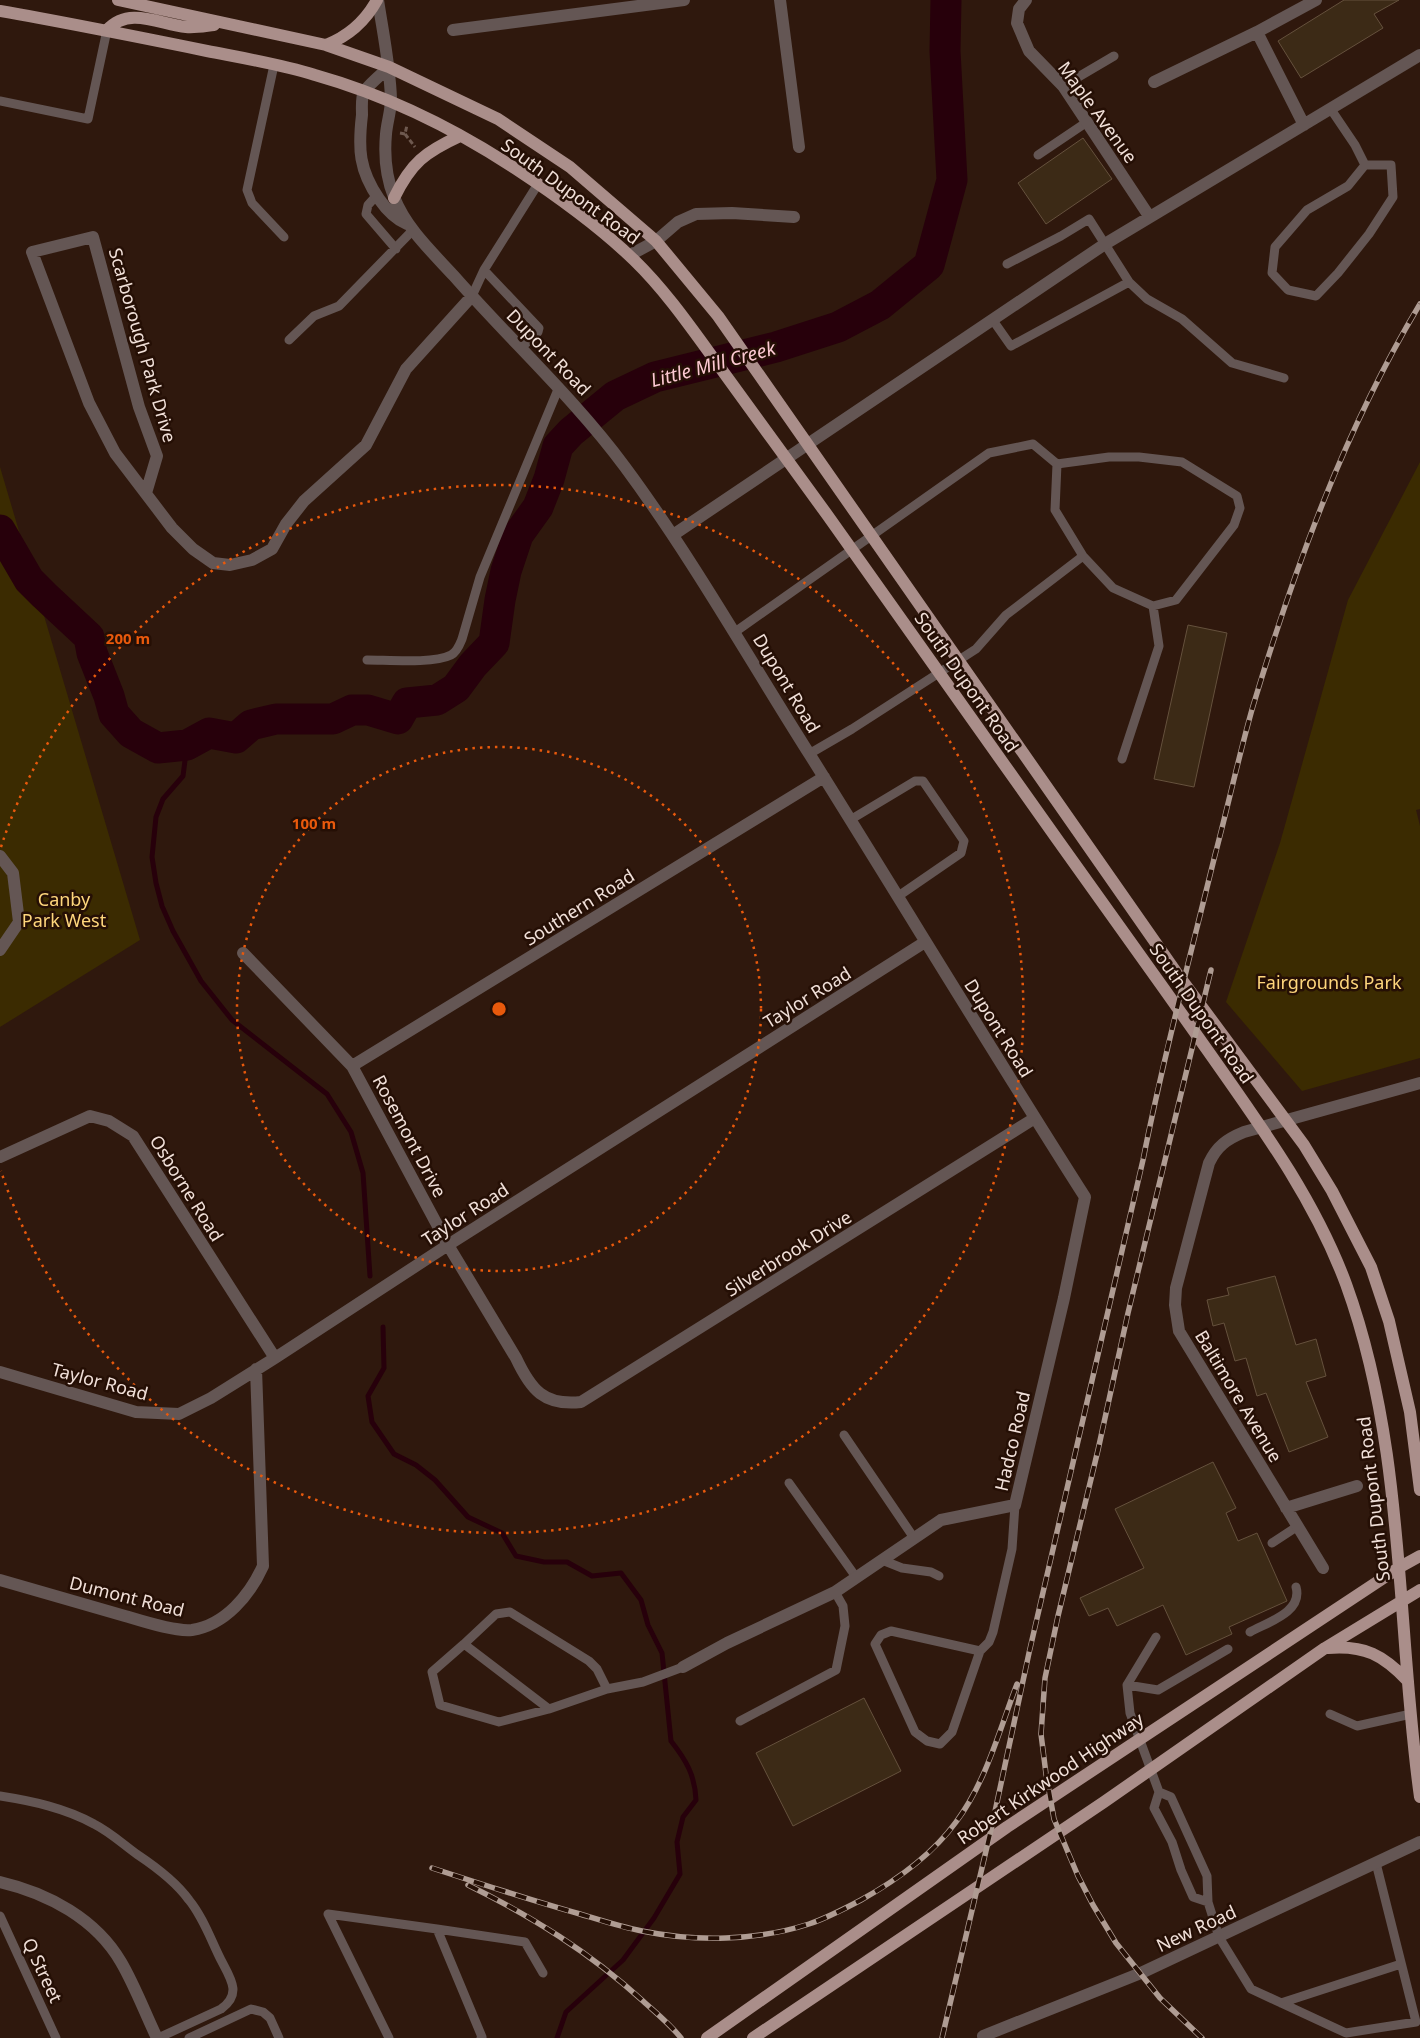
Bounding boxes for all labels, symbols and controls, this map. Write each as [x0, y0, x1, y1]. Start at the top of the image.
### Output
street label: Maple Avenue [1053, 56, 1143, 168]
street label: South Dupont Road [497, 133, 645, 249]
street label: Scarborough Park Drive [104, 245, 182, 445]
street label: Dupont Road [502, 303, 596, 401]
water label: Little Mill Creek [648, 335, 779, 393]
street label: South Dupont Road [910, 607, 1024, 757]
text: 200 m [106, 628, 150, 648]
street label: Dupont Road [748, 629, 826, 737]
text: 100 m [292, 813, 336, 833]
street label: Southern Road [519, 863, 639, 951]
park label: Canby Park West [22, 887, 107, 932]
street label: South Dupont Road [1145, 938, 1259, 1088]
street label: Taylor Road [759, 961, 855, 1033]
park label: Fairgrounds Park [1256, 970, 1402, 994]
street label: Dupont Road [959, 974, 1039, 1082]
centre of rings [490, 1000, 508, 1018]
street label: Rosemont Drive [368, 1071, 452, 1201]
street label: Osborne Road [145, 1130, 229, 1246]
street label: Taylor Road [417, 1177, 513, 1251]
street label: Silverbrook Drive [720, 1204, 856, 1302]
street label: Baltimore Avenue [1190, 1325, 1288, 1467]
street label: Taylor Road [49, 1357, 151, 1405]
street label: Hadco Road [989, 1389, 1035, 1493]
street label: South Dupont Road [1351, 1415, 1395, 1583]
street label: Dumont Road [67, 1570, 187, 1622]
street label: Robert Kirkwood Highway [952, 1706, 1149, 1849]
street label: New Road [1152, 1899, 1240, 1957]
street label: Q Street [18, 1934, 69, 2007]

